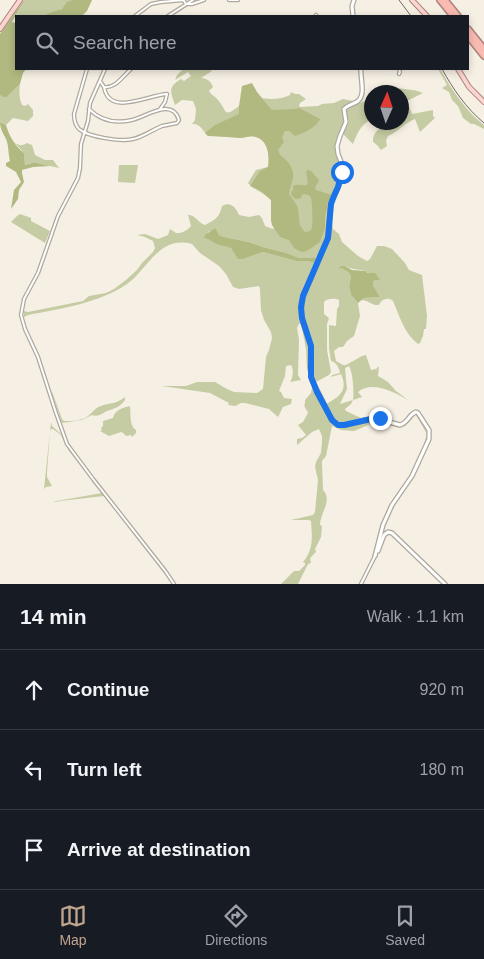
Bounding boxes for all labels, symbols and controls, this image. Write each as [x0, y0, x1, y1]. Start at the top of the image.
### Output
search box [15, 15, 469, 70]
icon: search [33, 29, 61, 57]
text: Search here [73, 32, 177, 53]
north arrow [364, 85, 409, 130]
route start [331, 161, 354, 184]
route end [369, 407, 392, 430]
text: 14 min [20, 605, 87, 628]
text: Walk · 1.1 km [367, 608, 464, 625]
icon: ahead [20, 676, 48, 704]
text: Continue [67, 679, 149, 700]
text: 920 m [420, 681, 464, 698]
icon: left [20, 756, 48, 784]
text: Turn left [67, 759, 142, 780]
text: 180 m [420, 761, 464, 778]
icon: arrive [20, 836, 48, 864]
text: Arrive at destination [67, 839, 251, 860]
tab: Map [59, 902, 87, 948]
tab: Directions [205, 902, 267, 948]
tab: Saved [385, 902, 425, 948]

